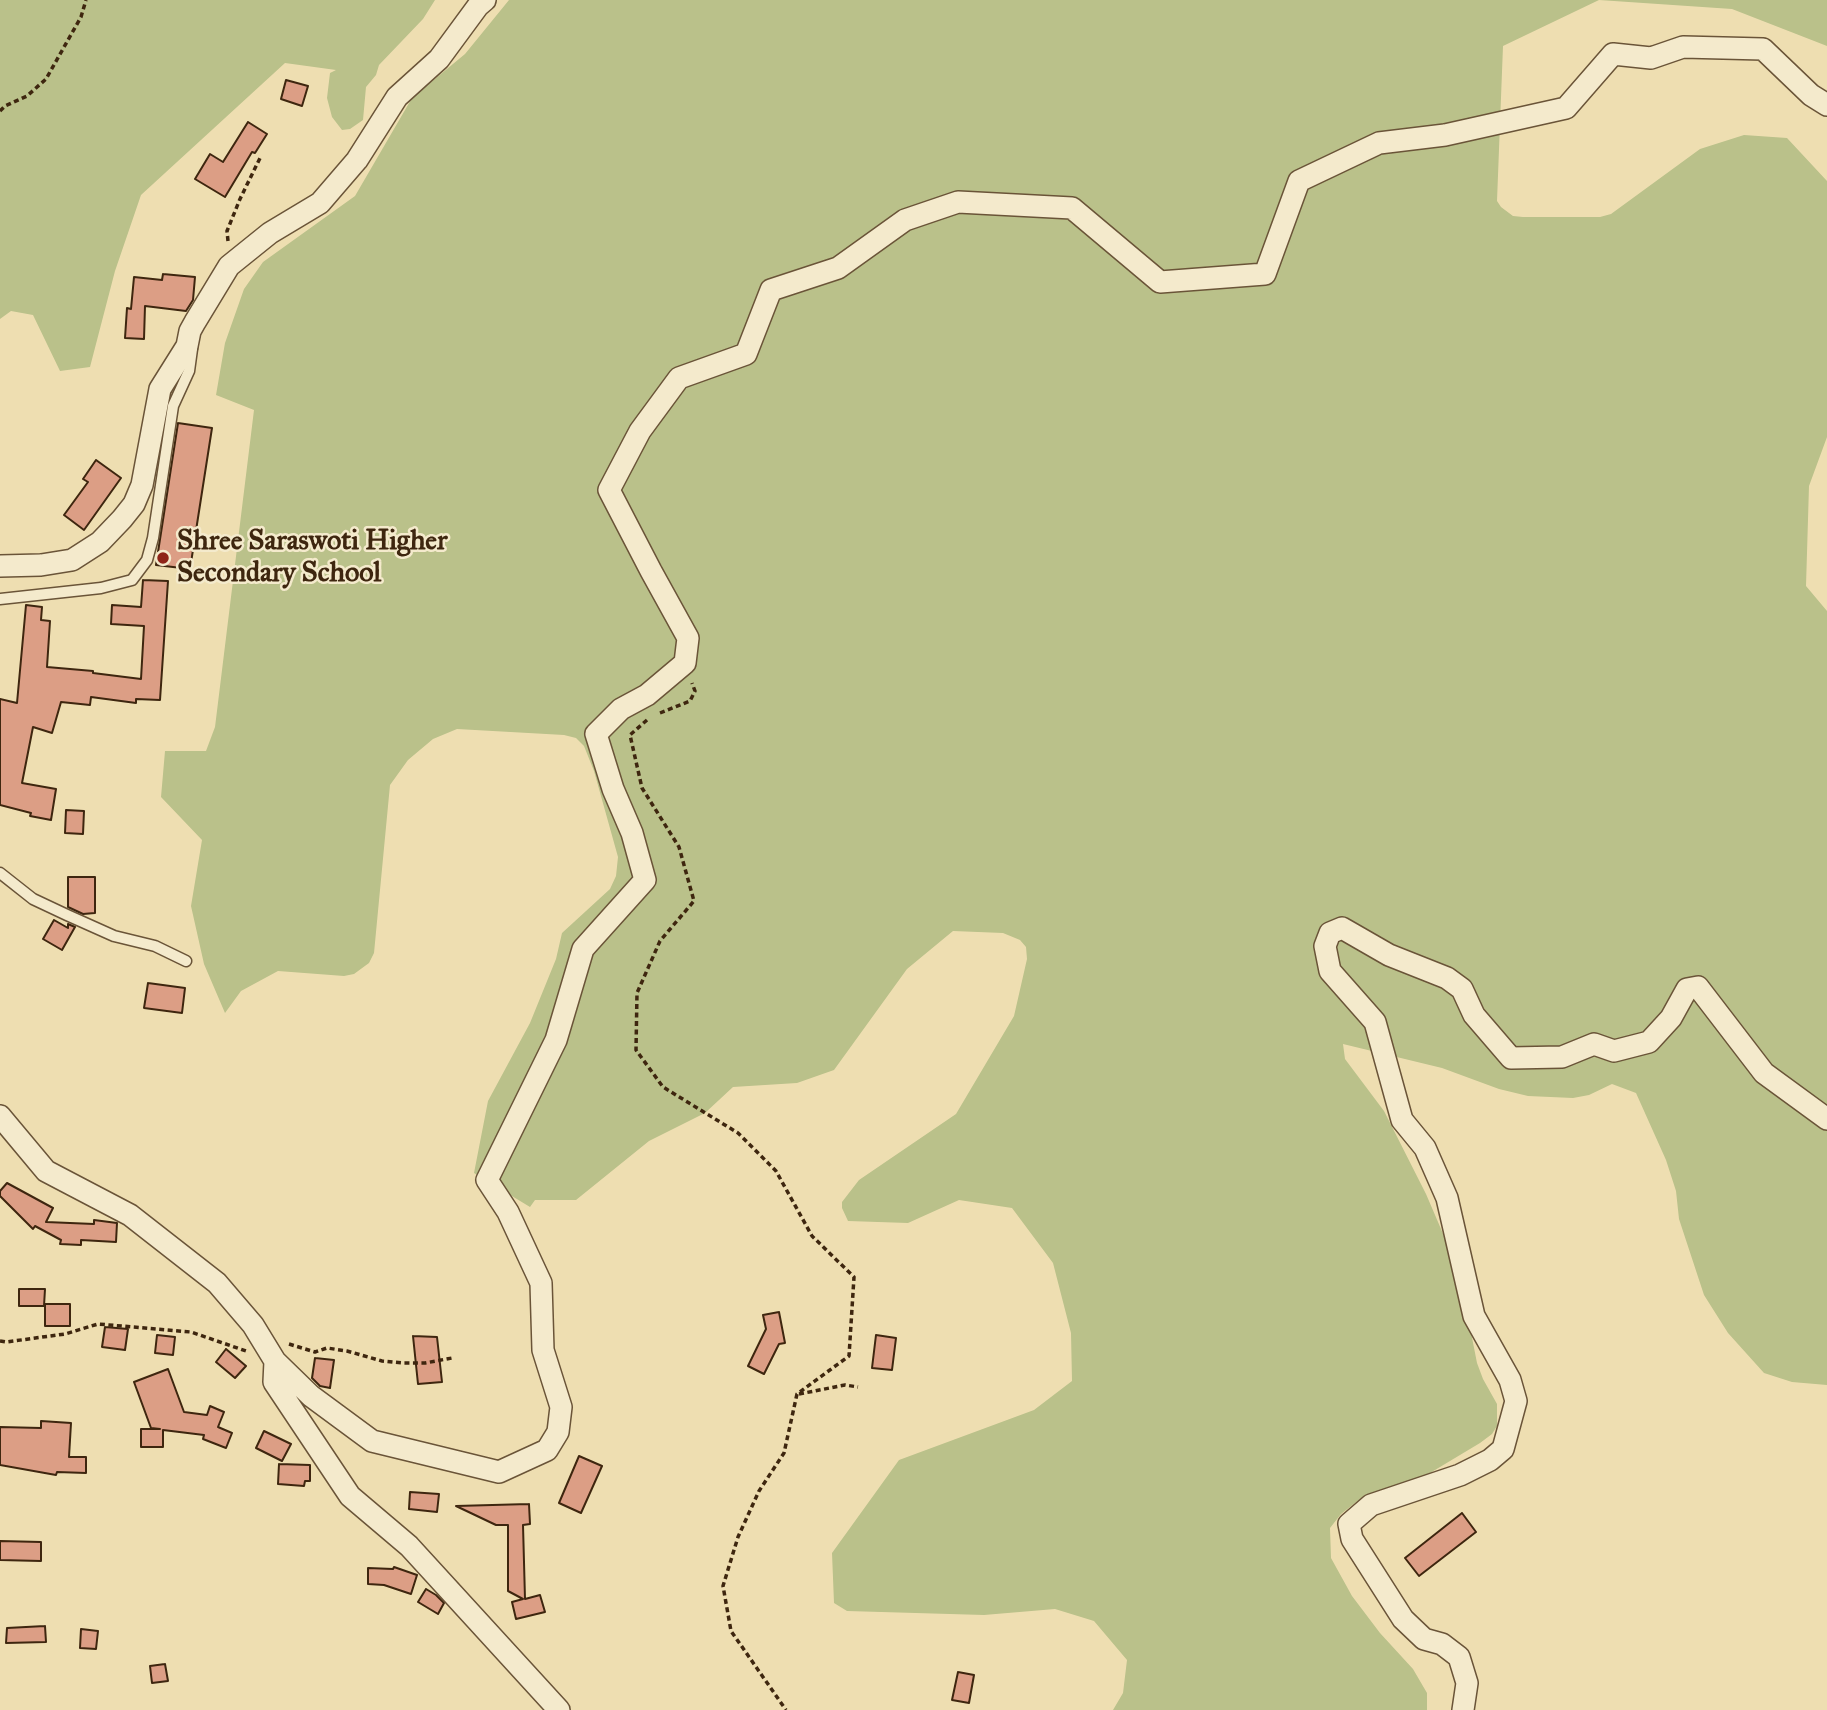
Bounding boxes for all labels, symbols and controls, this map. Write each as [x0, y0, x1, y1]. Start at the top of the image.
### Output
place label: Shree Saraswoti Higher Secondary School [177, 525, 448, 591]
marker: Shree Saraswoti Higher Secondary School [155, 550, 171, 566]

